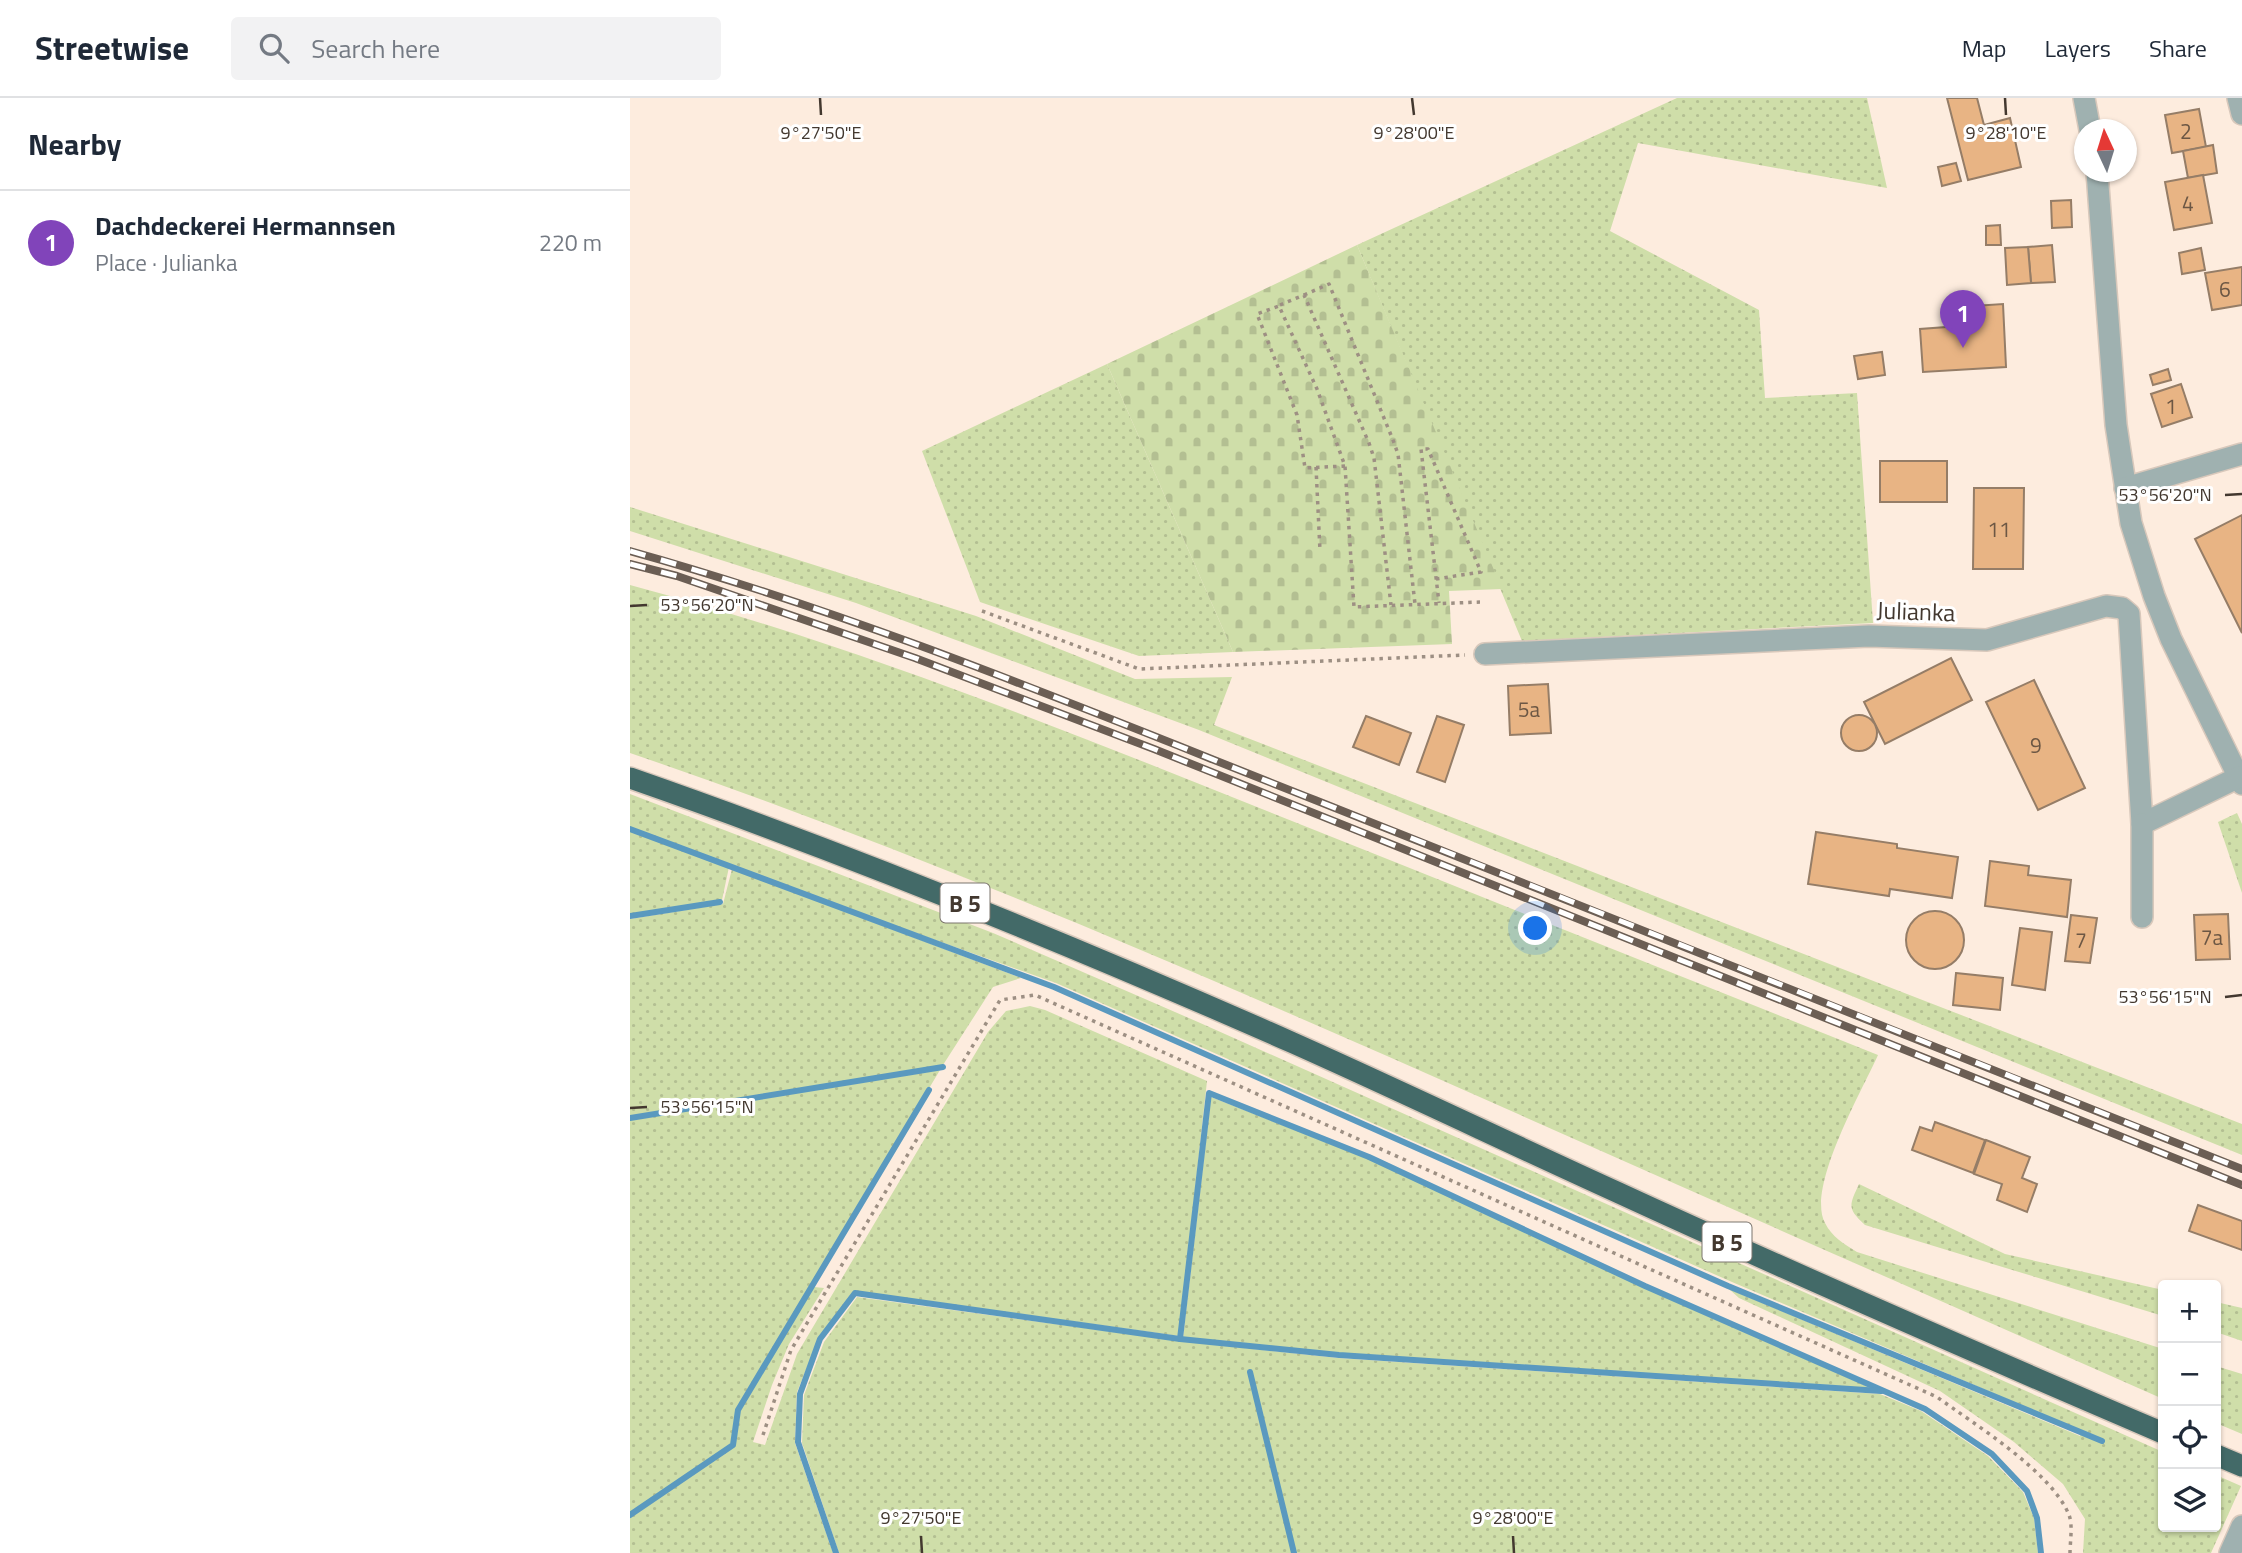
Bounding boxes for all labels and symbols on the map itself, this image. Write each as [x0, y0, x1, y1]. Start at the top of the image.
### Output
house number: 2 [2180, 115, 2192, 147]
text: 9°27'50"E [781, 119, 861, 146]
text: 9°28'00"E [1374, 119, 1454, 146]
text: 9°28'10"E [1966, 119, 2046, 146]
north arrow [2074, 119, 2137, 182]
house number: 4 [2182, 187, 2194, 219]
house number: 6 [2219, 273, 2231, 305]
pin: 1 [1940, 290, 1986, 348]
house number: 1 [2165, 390, 2177, 422]
text: 53°56'20"N [2118, 481, 2212, 508]
house number: 11 [1987, 513, 2011, 545]
text: 53°56'20"N [660, 591, 754, 618]
street label: Julianka [1876, 592, 1956, 630]
house number: 5a [1518, 693, 1541, 725]
house number: 9 [2030, 729, 2042, 761]
road number: B 5 [940, 884, 990, 922]
your location [1518, 911, 1552, 945]
house number: 7a [2201, 921, 2224, 953]
house number: 7 [2075, 924, 2087, 956]
text: 53°56'15"N [2118, 983, 2212, 1010]
text: 53°56'15"N [660, 1093, 754, 1120]
road number: B 5 [1702, 1222, 1752, 1261]
text: 9°27'50"E [881, 1504, 961, 1531]
text: 9°28'00"E [1473, 1504, 1553, 1531]

